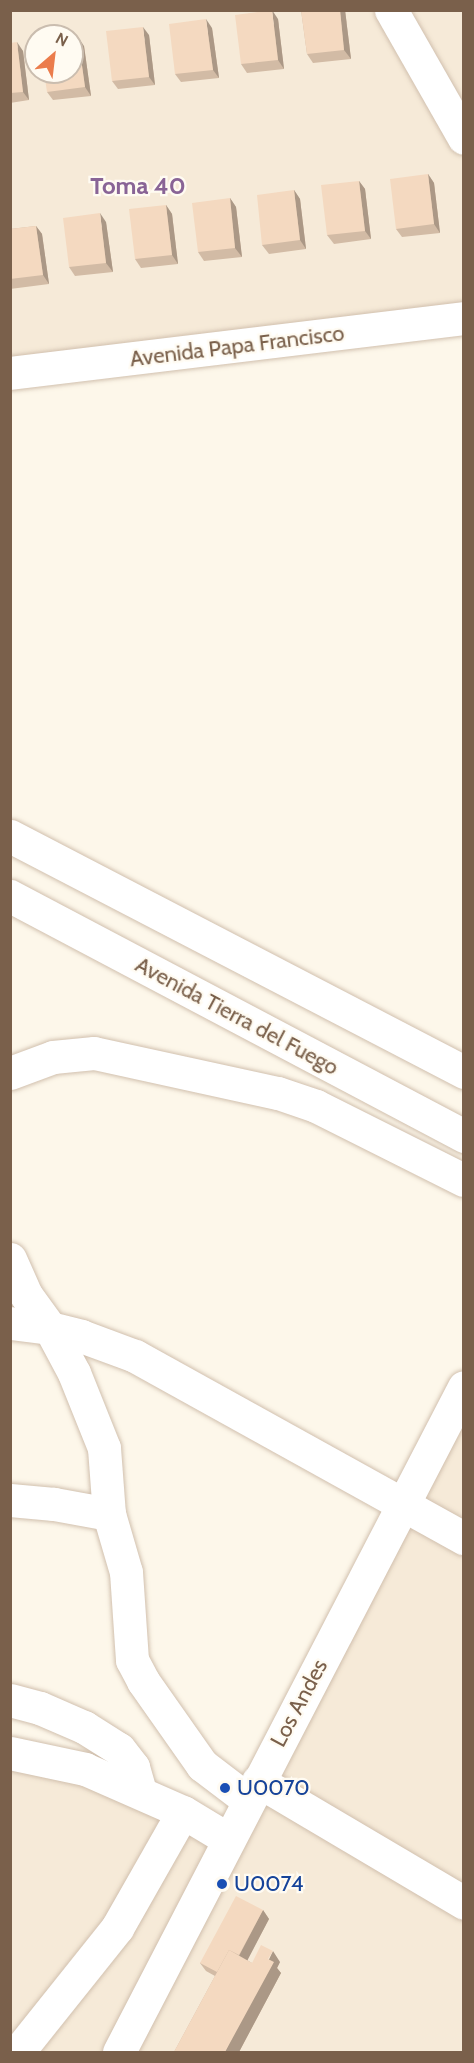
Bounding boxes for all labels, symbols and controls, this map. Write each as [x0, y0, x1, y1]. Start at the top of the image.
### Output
north arrow [24, 24, 84, 84]
text: N [52, 28, 71, 50]
district label: Toma 40 [90, 172, 186, 200]
street label: Avenida Papa Francisco [128, 320, 346, 372]
street label: Avenida Tierra del Fuego [131, 951, 343, 1081]
street label: Los Andes [265, 1655, 333, 1751]
place label: U0070 [237, 1775, 310, 1801]
marker: U0070 [218, 1781, 232, 1795]
place label: U0074 [234, 1871, 303, 1897]
marker: U0074 [215, 1877, 229, 1891]

